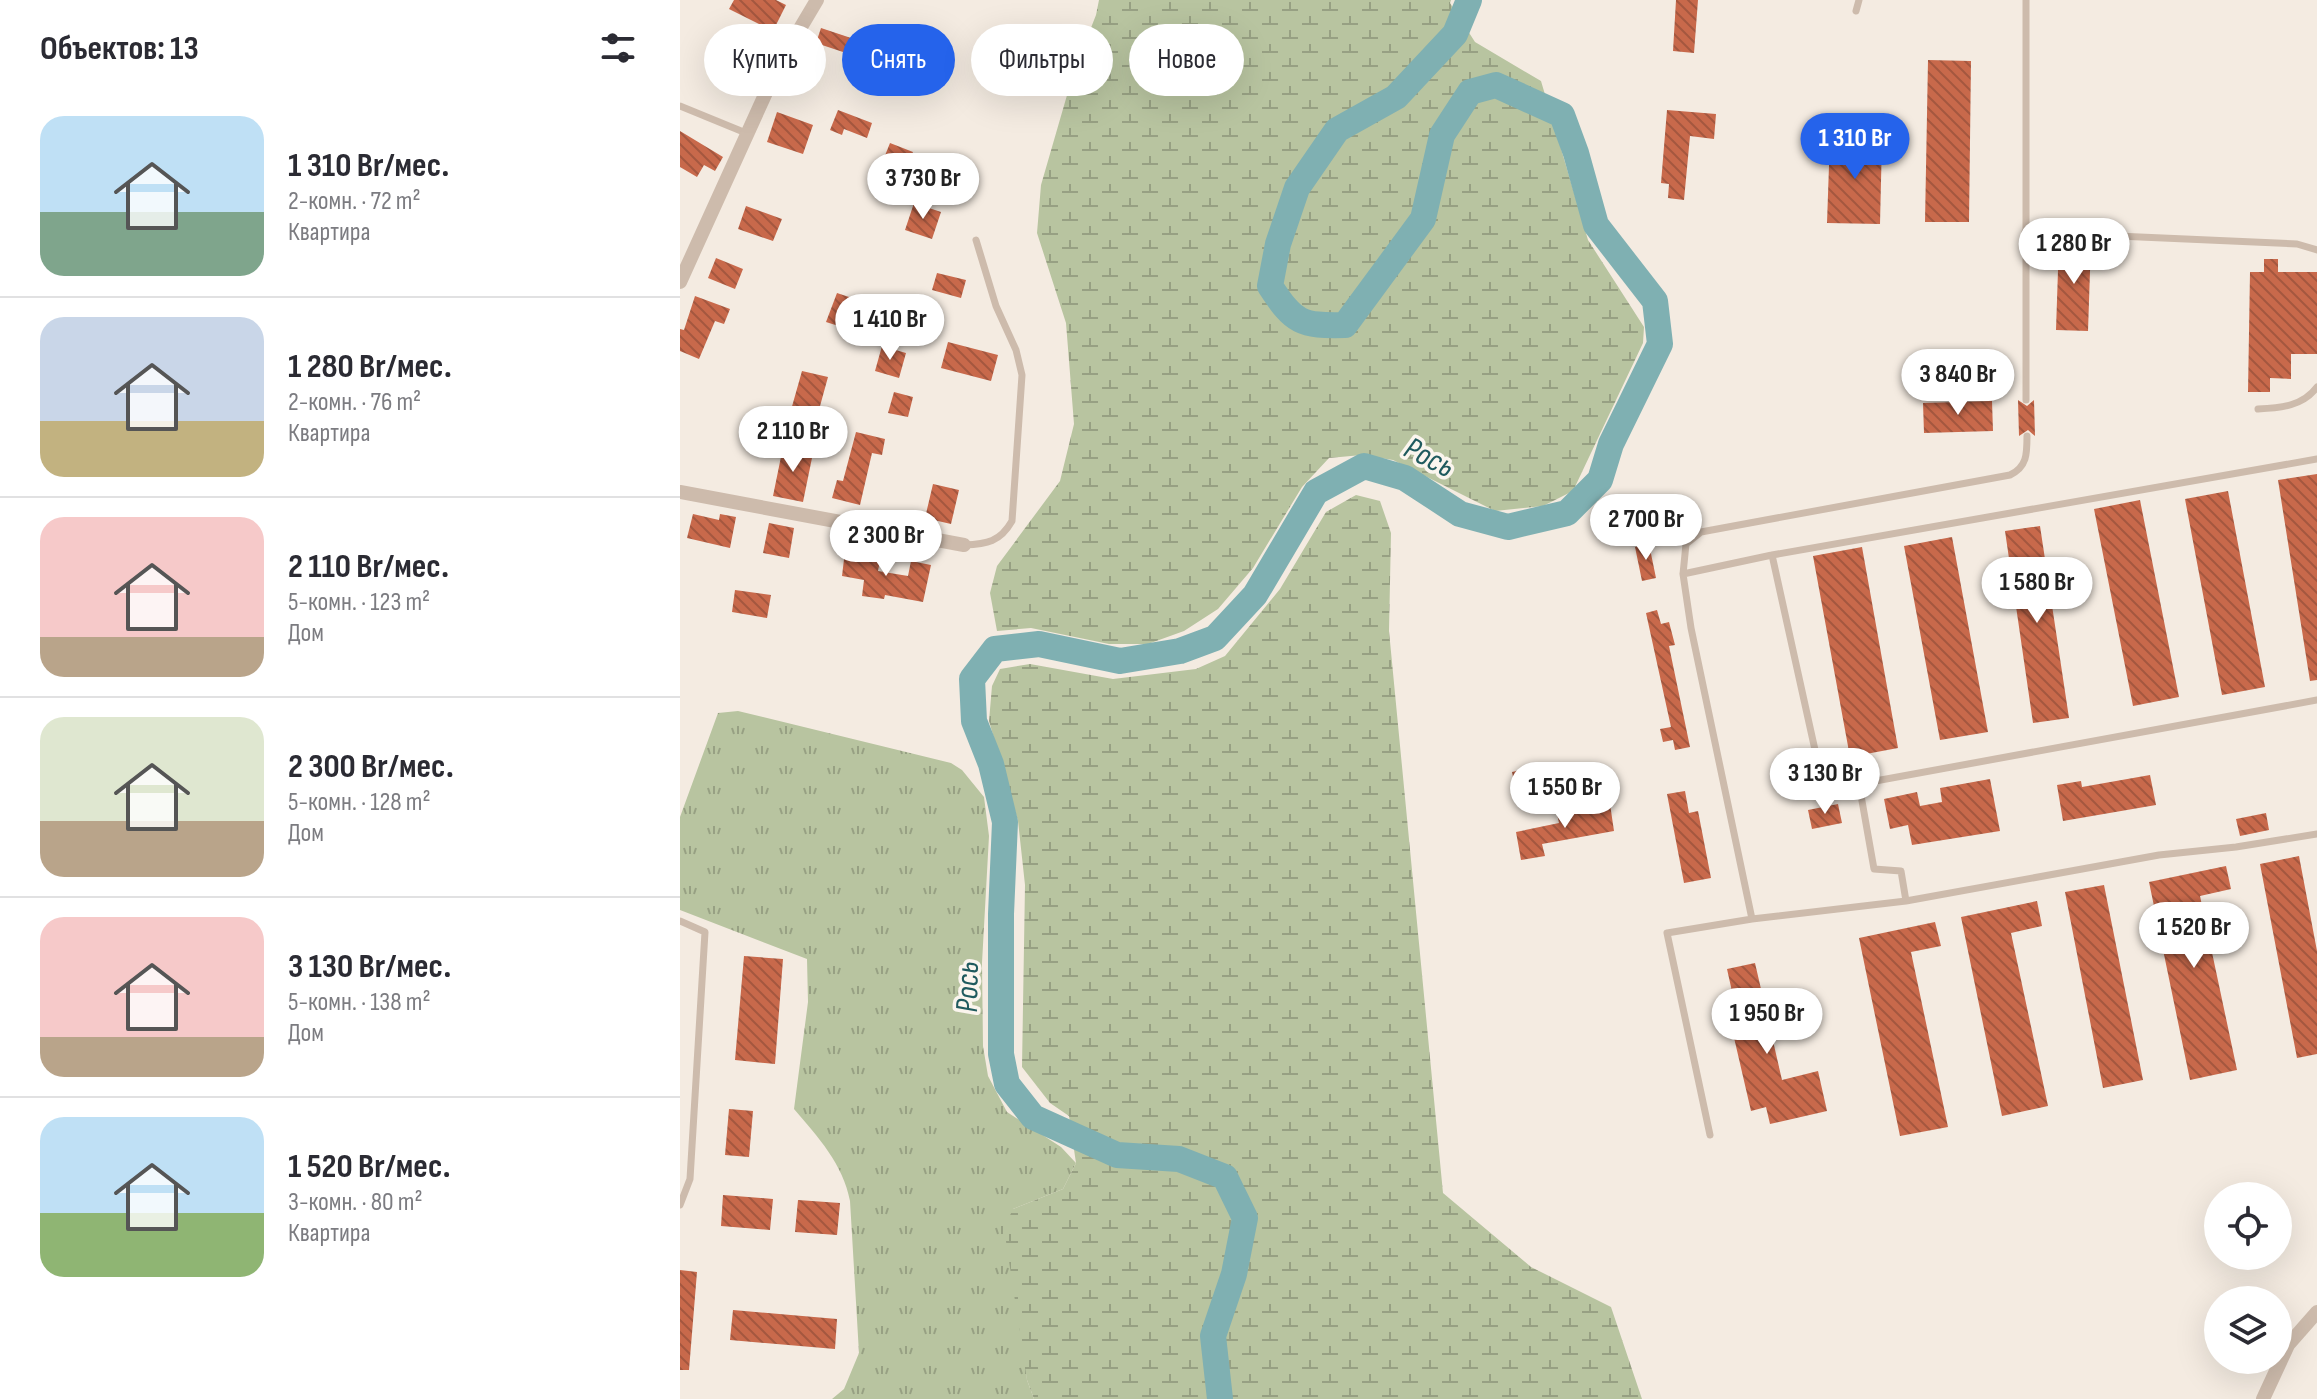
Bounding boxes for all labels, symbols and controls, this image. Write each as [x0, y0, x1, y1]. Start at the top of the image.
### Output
chip: Купить [704, 24, 826, 96]
chip: Снять [842, 24, 955, 96]
chip: Фильтры [971, 24, 1113, 96]
chip: Новое [1129, 24, 1244, 96]
icon: filters [596, 26, 640, 70]
text: Объектов: 13 [40, 28, 199, 69]
pin: 1 310 Br [1772, 113, 1938, 181]
text: 1 310 Br [1819, 123, 1891, 154]
text: 1 310 Br/мес. [288, 145, 449, 186]
icon: home [104, 148, 200, 244]
pin: 3 730 Br [840, 153, 1006, 221]
text: 3 730 Br [885, 163, 961, 194]
text: 2-комн. · 72 m² [288, 186, 421, 217]
text: Квартира [288, 217, 371, 248]
pin: 1 280 Br [1991, 218, 2157, 286]
text: 1 280 Br [2037, 228, 2111, 259]
pin: 1 410 Br [807, 294, 973, 362]
text: 1 410 Br [853, 304, 927, 335]
text: 1 280 Br/мес. [288, 346, 452, 387]
icon: home [104, 349, 200, 445]
pin: 3 840 Br [1875, 349, 2041, 417]
text: 3 840 Br [1919, 359, 1997, 390]
text: 2-комн. · 76 m² [288, 387, 421, 418]
pin: 2 110 Br [710, 406, 876, 474]
text: 2 110 Br [757, 416, 829, 447]
text: Квартира [288, 418, 371, 449]
water label: Рось [1397, 429, 1461, 487]
pin: 2 700 Br [1563, 494, 1729, 562]
text: 2 700 Br [1608, 504, 1684, 535]
pin: 2 300 Br [803, 510, 969, 578]
text: 2 300 Br [848, 520, 924, 551]
text: 2 110 Br/мес. [288, 546, 449, 587]
icon: home [104, 549, 200, 645]
pin: 1 580 Br [1954, 557, 2120, 625]
text: 1 580 Br [2000, 567, 2074, 598]
text: 5-комн. · 123 m² [288, 587, 430, 618]
text: Дом [288, 618, 324, 649]
text: 2 300 Br/мес. [288, 746, 454, 787]
pin: 3 130 Br [1742, 748, 1908, 816]
icon: home [104, 749, 200, 845]
text: 3 130 Br [1788, 758, 1862, 789]
pin: 1 550 Br [1482, 762, 1648, 830]
text: 1 550 Br [1528, 772, 1602, 803]
text: 5-комн. · 128 m² [288, 787, 431, 818]
text: Дом [288, 818, 324, 849]
pin: 1 520 Br [2111, 902, 2277, 970]
text: 1 520 Br [2157, 912, 2231, 943]
text: 3 130 Br/мес. [288, 946, 451, 987]
icon: home [104, 949, 200, 1045]
water label: Рось [948, 961, 988, 1013]
text: 5-комн. · 138 m² [288, 987, 431, 1018]
pin: 1 950 Br [1684, 988, 1850, 1056]
text: 1 950 Br [1730, 998, 1804, 1029]
text: Дом [288, 1018, 324, 1049]
text: 1 520 Br/мес. [288, 1146, 451, 1187]
icon: home [104, 1149, 200, 1245]
map controls [2204, 1182, 2292, 1374]
button: locate [2204, 1182, 2292, 1270]
text: 3-комн. · 80 m² [288, 1187, 423, 1218]
text: Квартира [288, 1218, 371, 1249]
button: layers [2204, 1286, 2292, 1374]

